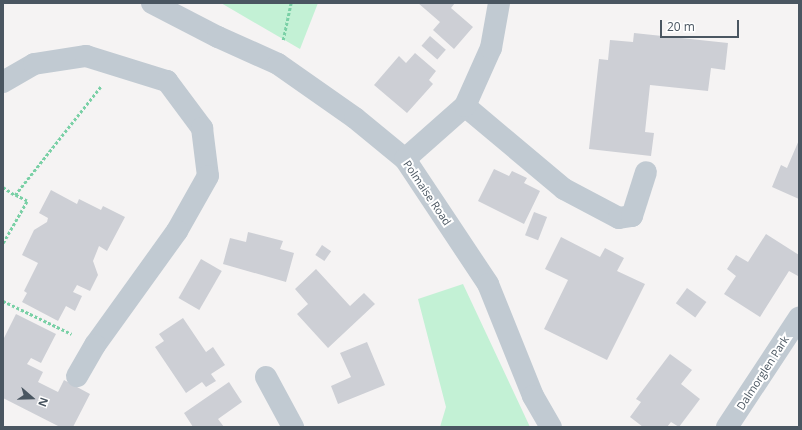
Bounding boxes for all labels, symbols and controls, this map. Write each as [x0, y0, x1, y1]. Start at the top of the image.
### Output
scale bar [662, 12, 741, 38]
text: 20 m [667, 18, 695, 35]
street label: Polmaise Road [400, 158, 454, 228]
street label: Dalmorglen Park [734, 333, 792, 413]
north arrow [12, 378, 52, 418]
text: N [35, 395, 52, 409]

